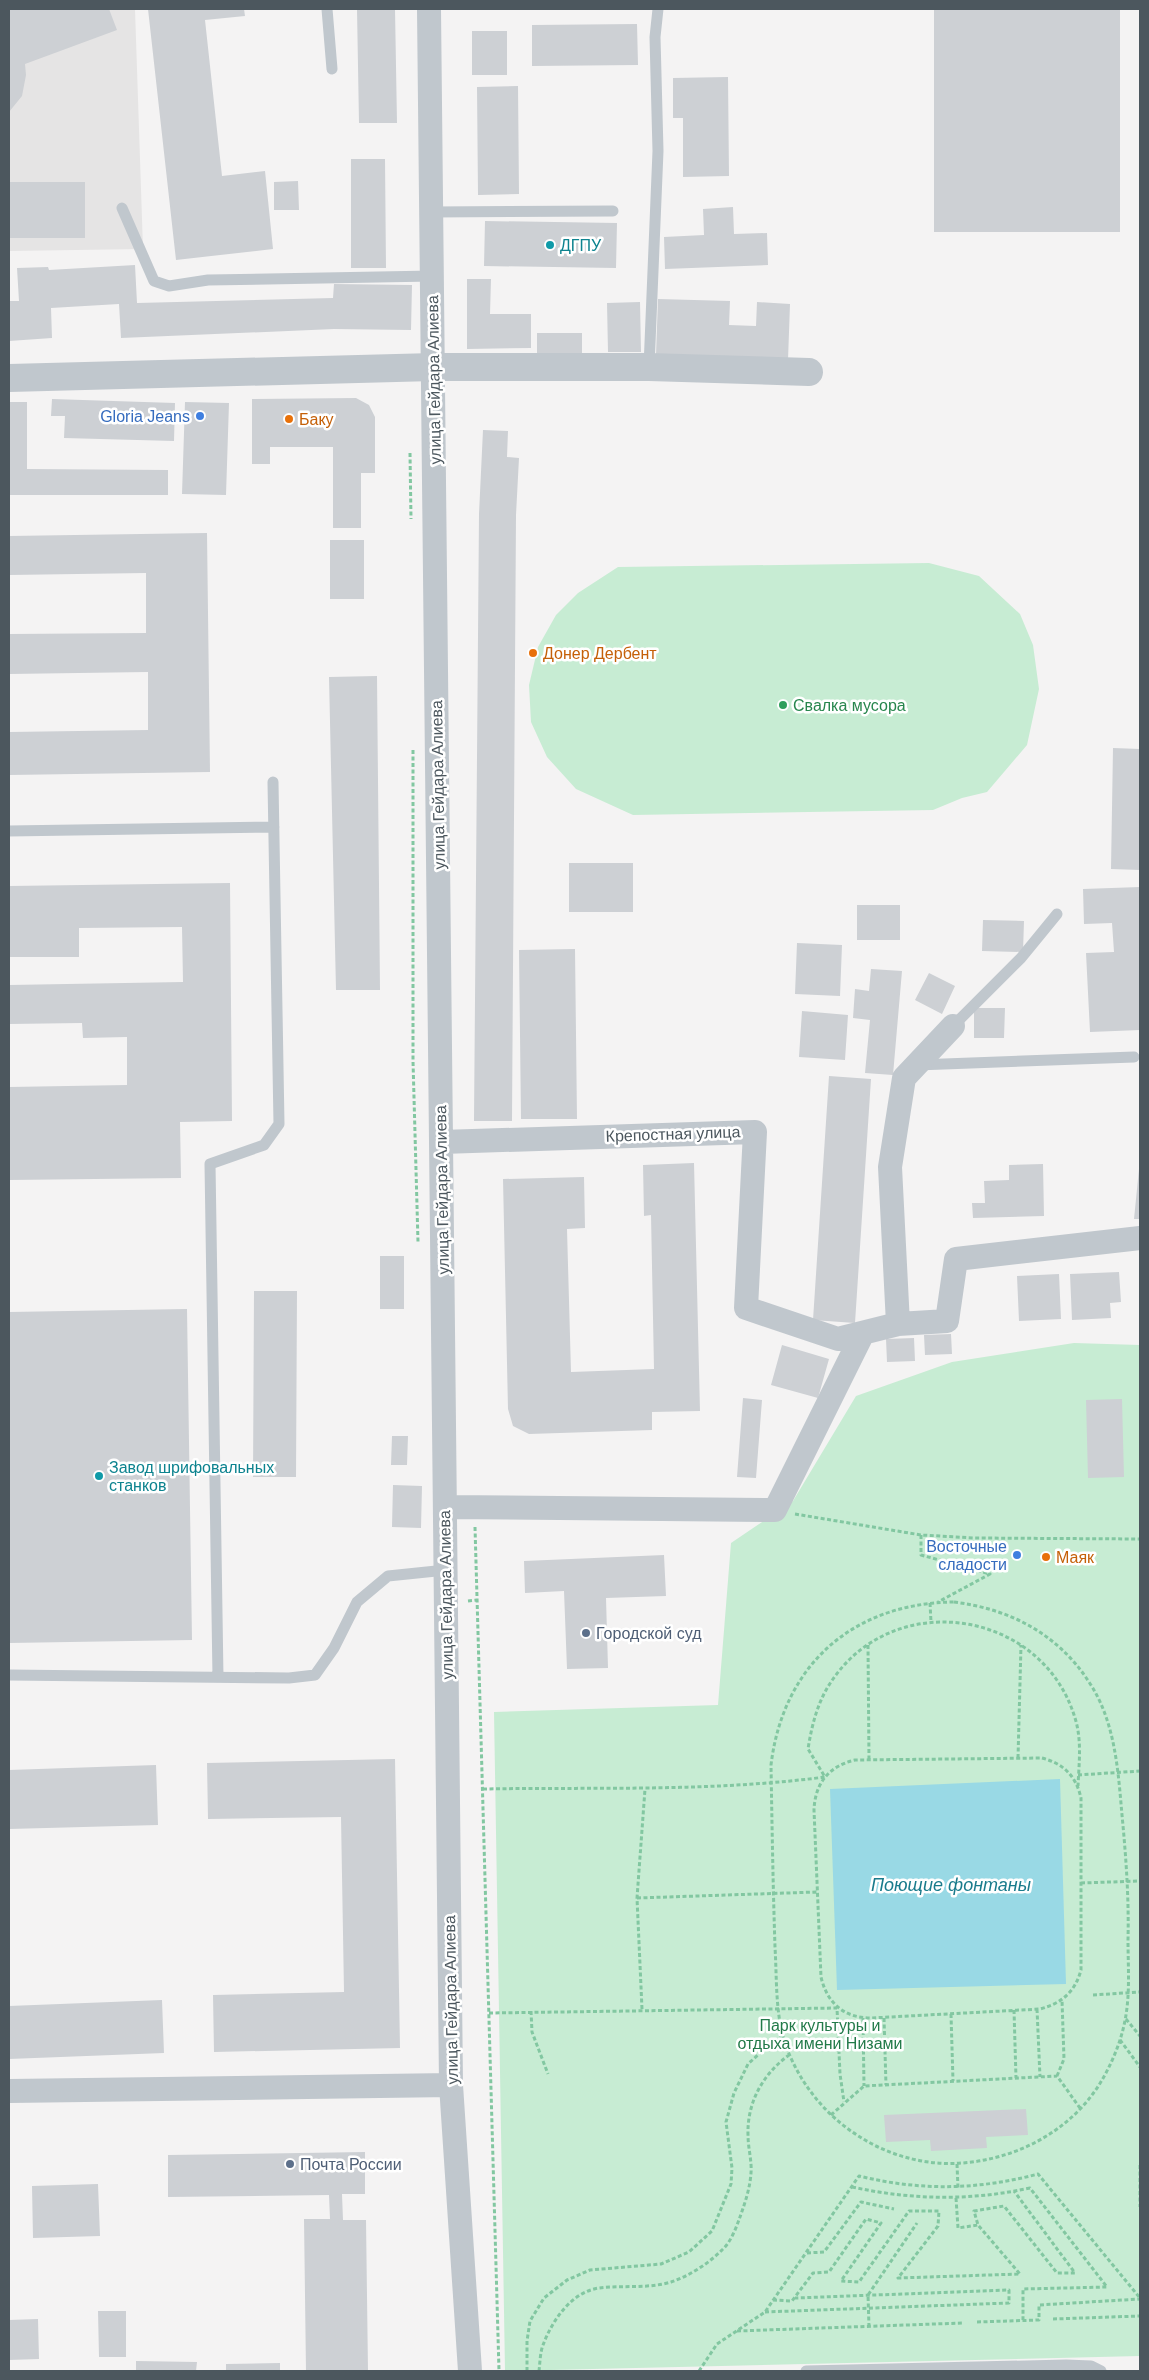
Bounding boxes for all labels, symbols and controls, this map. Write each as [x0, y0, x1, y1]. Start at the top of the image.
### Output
place label: ДГПУ [560, 237, 602, 254]
marker: ДГПУ [544, 239, 556, 251]
street label: улица Гейдара Алиева [424, 295, 444, 465]
place label: Gloria Jeans [100, 408, 190, 425]
marker: Gloria Jeans [194, 410, 206, 422]
place label: Баку [299, 411, 334, 428]
marker: Баку [283, 413, 295, 425]
place label: Донер Дербент [543, 645, 657, 662]
marker: Донер Дербент [527, 647, 539, 659]
place label: Свалка мусора [793, 697, 906, 714]
marker: Свалка мусора [777, 699, 789, 711]
street label: улица Гейдара Алиева [428, 700, 448, 870]
street label: улица Гейдара Алиева [432, 1105, 452, 1275]
street label: Крепостная улица [605, 1123, 741, 1145]
place label: Завод шрифовальных станков [109, 1459, 274, 1494]
marker: Завод шрифовальных станков [93, 1470, 105, 1482]
street label: улица Гейдара Алиева [436, 1510, 456, 1680]
place label: Восточные сладости [926, 1538, 1007, 1573]
marker: Восточные сладости [1011, 1549, 1023, 1561]
place label: Маяк [1056, 1549, 1095, 1566]
marker: Маяк [1040, 1551, 1052, 1563]
place label: Городской суд [596, 1625, 702, 1642]
marker: Городской суд [580, 1627, 592, 1639]
water label: Поющие фонтаны [871, 1875, 1031, 1895]
street label: улица Гейдара Алиева [441, 1915, 461, 2085]
park label: Парк культуры и отдыха имени Низами [737, 2017, 903, 2052]
place label: Почта России [300, 2156, 402, 2173]
marker: Почта России [284, 2158, 296, 2170]

